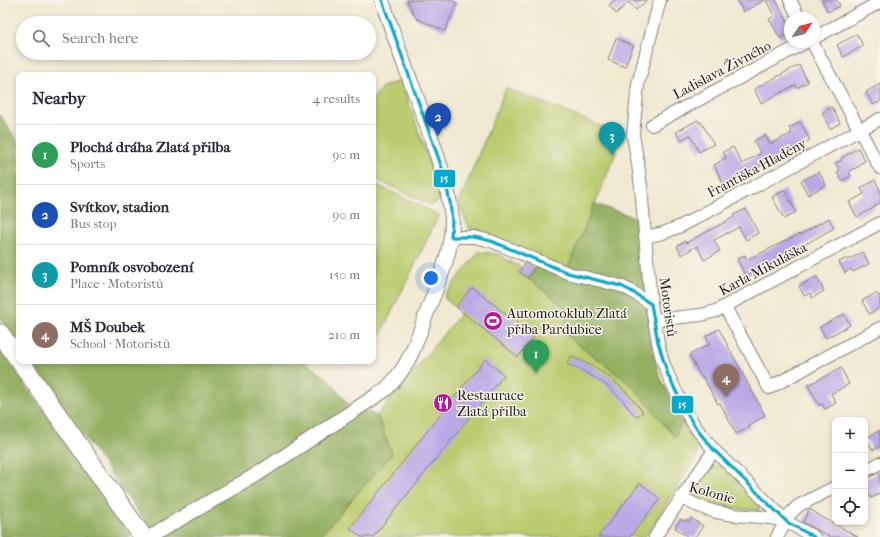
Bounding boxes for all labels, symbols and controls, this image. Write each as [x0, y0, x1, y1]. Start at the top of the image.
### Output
north arrow [784, 12, 820, 48]
search box [16, 16, 376, 60]
icon: search [30, 27, 52, 49]
text: Search here [62, 29, 138, 47]
street label: Ladislava Živného [670, 36, 774, 103]
text: Nearby [32, 88, 86, 108]
text: 4 results [313, 91, 360, 106]
pin: 2 [425, 103, 451, 136]
pin: 3 [599, 122, 625, 155]
street label: Františka Hladěny [704, 134, 810, 201]
text: Plochá dráha Zlatá přilba [70, 138, 230, 156]
text: 1 [43, 147, 47, 162]
text: 90 m [332, 147, 360, 162]
text: Sports [70, 156, 105, 171]
line badge: 15 [433, 169, 456, 188]
text: 15 [440, 172, 449, 185]
text: Svítkov, stadion [70, 198, 169, 216]
text: 2 [42, 207, 48, 222]
text: 90 m [332, 207, 360, 222]
text: Bus stop [70, 216, 116, 231]
street label: Karla Mikuláška [716, 238, 810, 299]
text: Pomník osvobození [70, 258, 193, 276]
text: 3 [42, 267, 48, 282]
text: 150 m [329, 267, 360, 282]
your location [421, 268, 441, 288]
text: Place · Motoristů [70, 276, 163, 291]
street label: Motoristů [655, 276, 681, 338]
place label: Automotoklub Zlatá přiba Pardubice [506, 305, 627, 338]
sports icon: Automotoklub Zlatá přiba Pardubice [482, 310, 504, 332]
text: MŠ Doubek [70, 318, 145, 336]
text: 4 [41, 327, 49, 342]
text: 210 m [328, 327, 360, 342]
text: School · Motoristů [70, 336, 170, 351]
pin: 1 [523, 340, 549, 373]
pin: 4 [713, 364, 739, 397]
place label: Restaurace Zlatá přilba [457, 387, 527, 420]
restaurant icon: Restaurace Zlatá přilba [432, 392, 454, 414]
line badge: 15 [671, 395, 694, 414]
text: 15 [678, 398, 687, 411]
map controls [832, 417, 868, 525]
button: + [832, 417, 868, 453]
button: − [832, 453, 868, 489]
street label: Kolonie [687, 478, 737, 508]
button: locate [832, 489, 868, 525]

